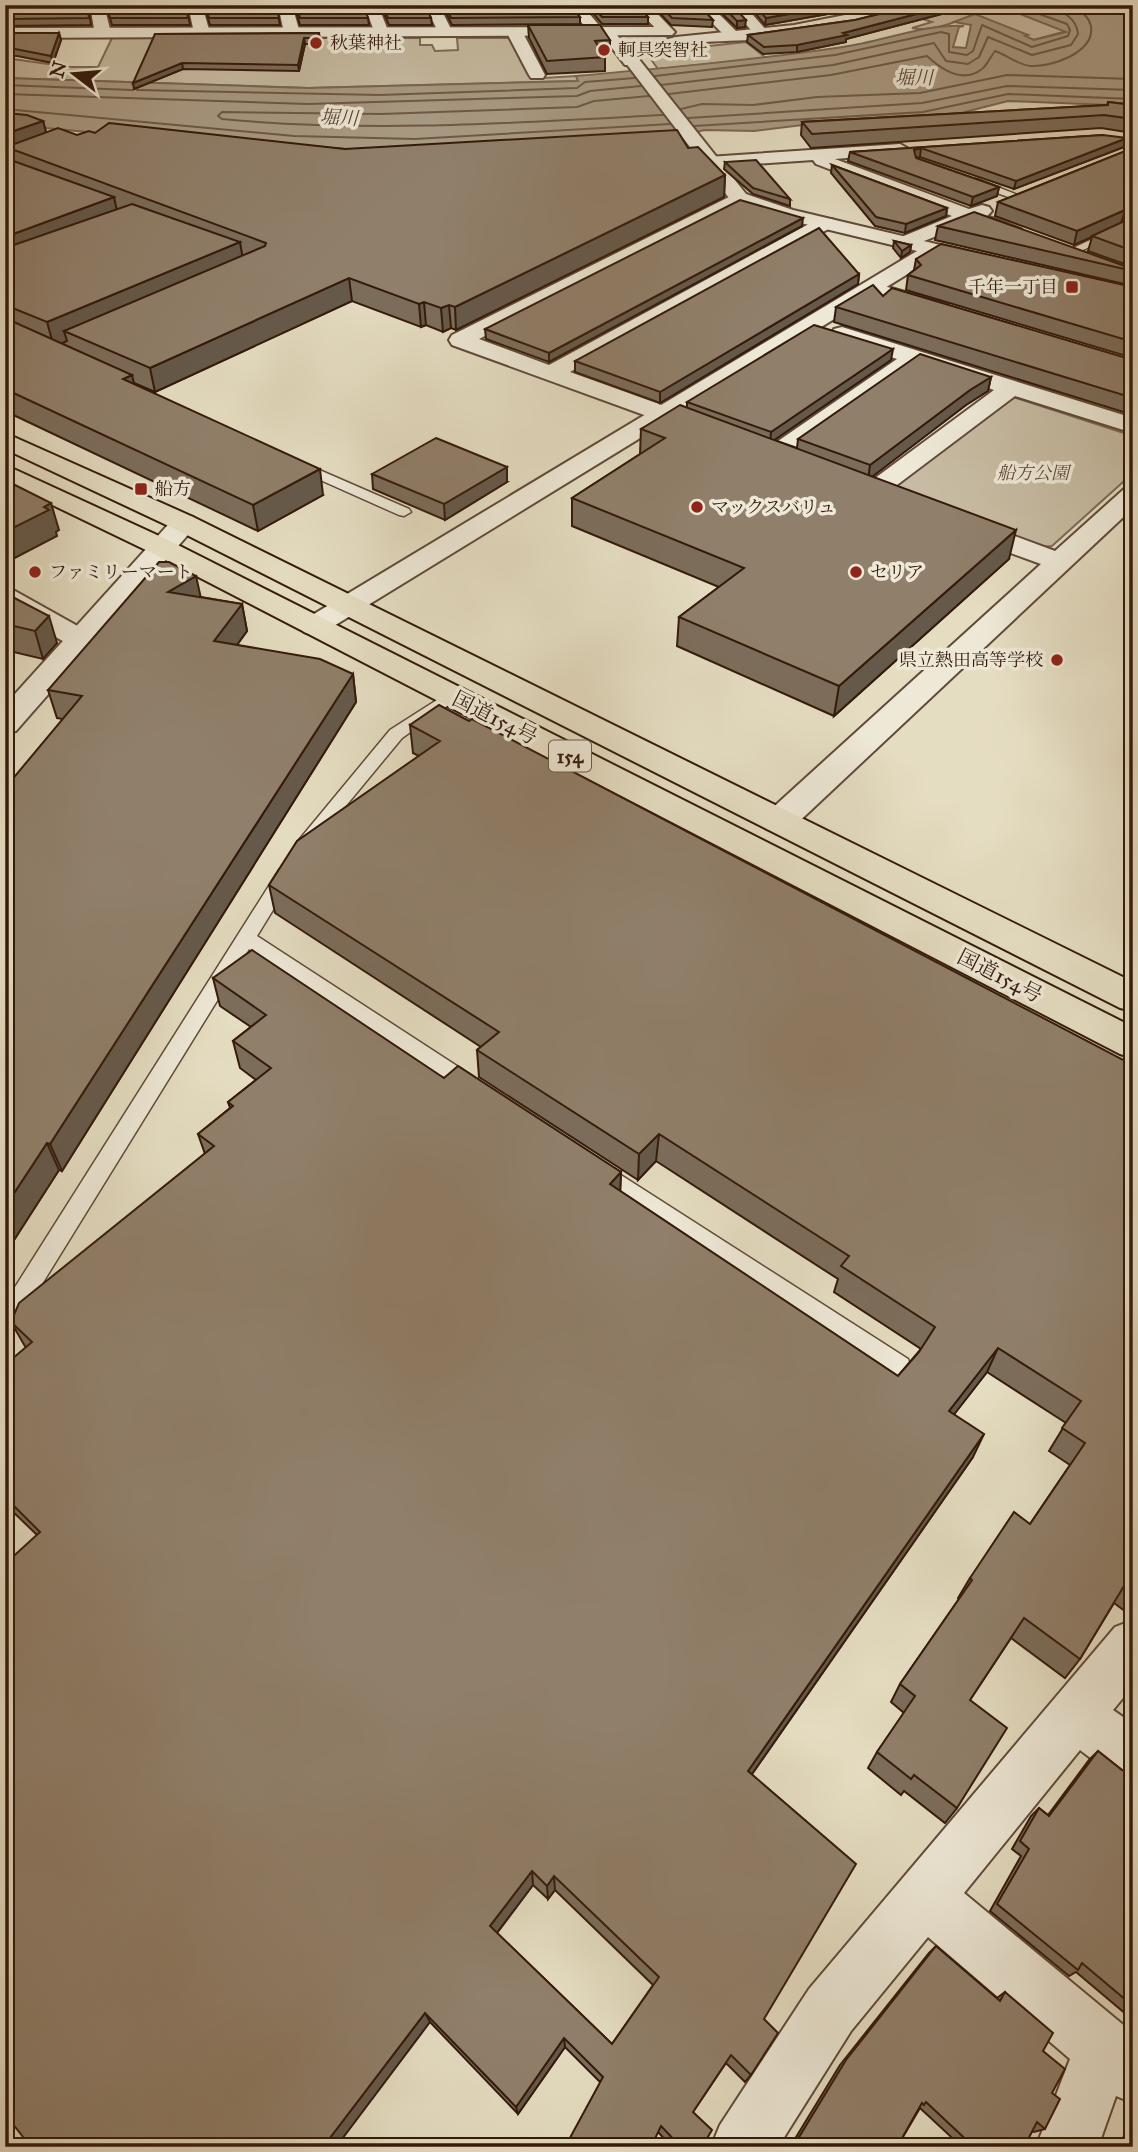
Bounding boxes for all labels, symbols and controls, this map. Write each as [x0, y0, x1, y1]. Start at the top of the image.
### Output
place label: 秋葉神社 [330, 32, 402, 54]
marker: 秋葉神社 [308, 35, 324, 51]
north arrow [38, 38, 108, 108]
place label: 軻具突智社 [618, 39, 708, 61]
marker: 軻具突智社 [596, 42, 612, 58]
text: N [45, 59, 71, 80]
water label: 堀川 [895, 66, 935, 89]
water label: 堀川 [319, 105, 361, 130]
place label: 千年一丁目 [968, 276, 1058, 298]
marker: 千年一丁目 [1064, 279, 1080, 295]
park label: 船方公園 [997, 462, 1072, 484]
place label: 船方 [155, 478, 191, 500]
marker: 船方 [133, 481, 149, 497]
place label: マックスバリュ [711, 496, 836, 518]
marker: マックスバリュ [689, 499, 705, 515]
place label: ファミリーマート [49, 561, 193, 583]
place label: セリア [870, 561, 924, 583]
marker: ファミリーマート [27, 564, 43, 580]
marker: セリア [848, 564, 864, 580]
place label: 県立熱田高等学校 [899, 649, 1043, 671]
marker: 県立熱田高等学校 [1049, 652, 1065, 668]
street label: 国道154号 [448, 686, 542, 750]
road number: 154 [549, 740, 591, 772]
street label: 国道154号 [953, 944, 1047, 1008]

